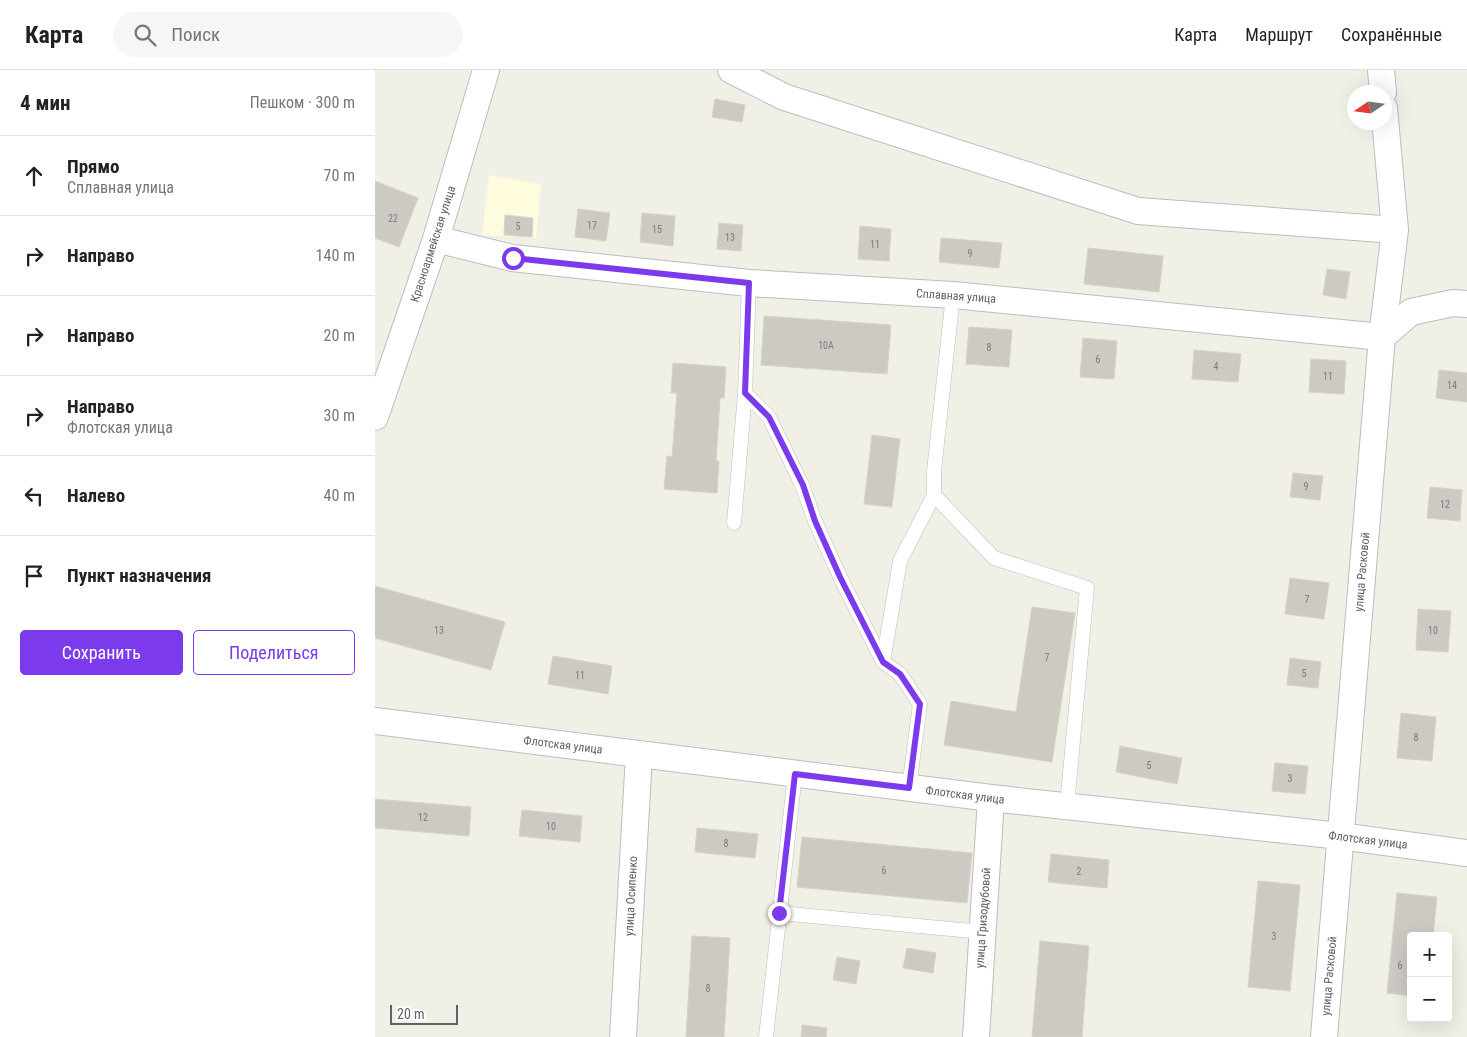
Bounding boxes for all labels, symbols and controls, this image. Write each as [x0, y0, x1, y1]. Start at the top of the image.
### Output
search box [113, 12, 463, 57]
text: Карта [25, 21, 83, 49]
icon: search [131, 21, 159, 49]
text: Поиск [171, 23, 220, 46]
text: Карта [1174, 24, 1217, 45]
text: Маршрут [1245, 24, 1313, 45]
text: Сохранённые [1341, 24, 1442, 45]
north arrow [1347, 85, 1392, 130]
text: 4 мин [20, 91, 70, 115]
text: Пешком · 300 m [250, 93, 355, 112]
text: Прямо [67, 155, 120, 178]
icon: ahead [20, 162, 48, 190]
text: 70 m [323, 166, 355, 185]
text: Сплавная улица [67, 178, 174, 197]
street label: Красноармейская улица [408, 184, 459, 304]
house number: 22 [388, 213, 398, 224]
house number: 17 [587, 220, 597, 231]
house number: 5 [516, 221, 521, 232]
house number: 15 [652, 224, 662, 235]
house number: 13 [725, 232, 735, 243]
house number: 11 [870, 239, 880, 250]
icon: right [20, 242, 48, 270]
text: Направо [67, 244, 134, 267]
text: 140 m [316, 246, 355, 265]
route start [502, 247, 525, 270]
house number: 9 [968, 248, 973, 259]
street label: Сплавная улица [915, 286, 997, 306]
icon: right [20, 322, 48, 350]
text: Направо [67, 324, 134, 347]
text: 20 m [323, 326, 355, 345]
house number: 10А [818, 340, 834, 351]
house number: 8 [987, 342, 992, 353]
house number: 6 [1096, 354, 1101, 365]
house number: 4 [1214, 361, 1219, 372]
house number: 11 [1323, 371, 1333, 382]
house number: 14 [1447, 380, 1457, 391]
text: Направо [67, 395, 134, 418]
icon: right [20, 402, 48, 430]
text: 30 m [323, 406, 355, 425]
text: Флотская улица [67, 418, 173, 437]
house number: 9 [1304, 481, 1309, 492]
icon: left [20, 482, 48, 510]
text: Налево [67, 484, 125, 507]
text: 40 m [323, 486, 355, 505]
house number: 12 [1440, 499, 1450, 510]
street label: улица Расковой [1352, 532, 1372, 612]
icon: arrive [20, 562, 48, 590]
text: Пункт назначения [67, 564, 211, 587]
house number: 7 [1305, 594, 1310, 605]
house number: 13 [434, 625, 444, 636]
house number: 10 [1428, 625, 1438, 636]
button: Сохранить [20, 630, 183, 675]
button: Поделиться [193, 630, 355, 675]
house number: 7 [1045, 652, 1050, 663]
house number: 5 [1302, 668, 1307, 679]
house number: 11 [575, 670, 585, 681]
house number: 8 [1414, 732, 1419, 743]
street label: Флотская улица [523, 733, 604, 757]
house number: 5 [1147, 760, 1152, 771]
house number: 3 [1288, 773, 1293, 784]
street label: Флотская улица [925, 783, 1006, 807]
house number: 12 [418, 812, 428, 823]
house number: 10 [546, 821, 556, 832]
street label: Флотская улица [1328, 828, 1409, 852]
house number: 8 [724, 838, 729, 849]
street label: улица Осипенко [622, 856, 640, 936]
house number: 6 [882, 865, 887, 876]
house number: 2 [1077, 866, 1082, 877]
street label: улица Гризодубовой [972, 867, 994, 969]
route end [768, 902, 791, 925]
house number: 3 [1272, 931, 1277, 942]
map controls [1407, 932, 1452, 1022]
button: + [1407, 932, 1452, 977]
street label: улица Расковой [1319, 936, 1339, 1016]
house number: 6 [1398, 960, 1403, 971]
button: − [1407, 977, 1452, 1022]
house number: 8 [706, 983, 711, 994]
scale bar [390, 1002, 457, 1025]
text: 20 m [397, 1006, 425, 1022]

